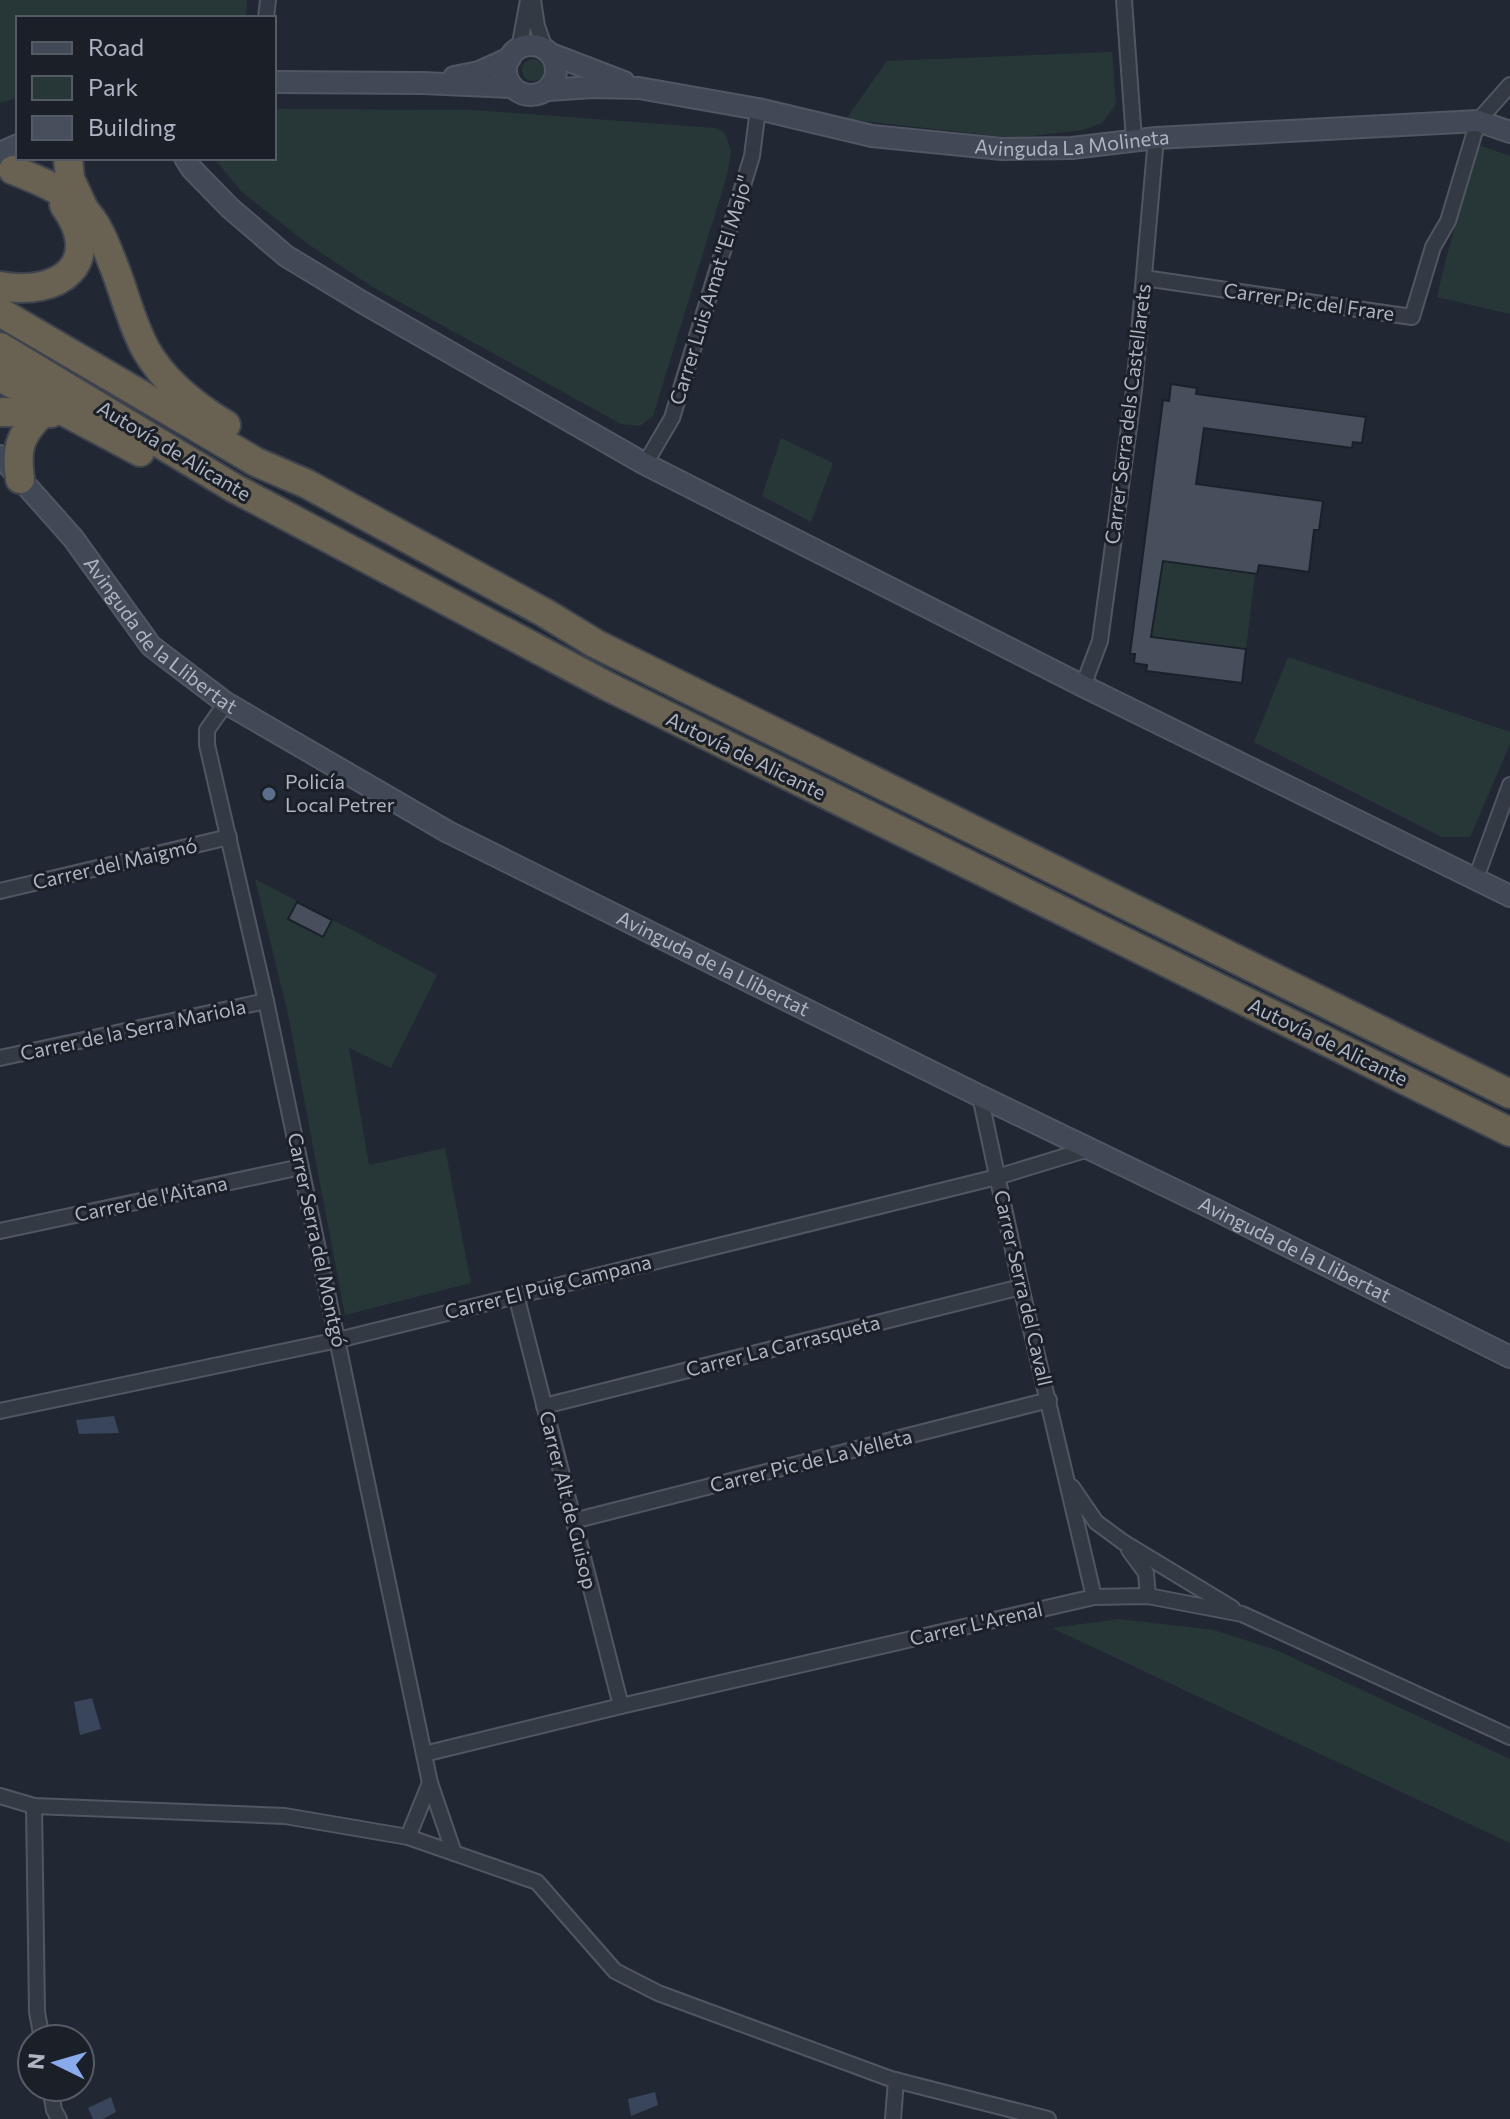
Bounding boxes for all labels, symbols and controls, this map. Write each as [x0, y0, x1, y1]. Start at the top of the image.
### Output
legend [16, 16, 276, 160]
text: Road [88, 32, 144, 61]
text: Park [88, 72, 138, 101]
text: Building [88, 112, 176, 141]
street label: Avinguda La Molineta [974, 124, 1170, 160]
street label: Carrer Luis Amat "El Majo" [664, 172, 756, 407]
street label: Carrer Pic del Frare [1222, 277, 1396, 325]
street label: Carrer Serra dels Castellarets [1099, 282, 1155, 546]
street label: Autovía de Alicante [94, 395, 255, 505]
street label: Avinguda de la Llibertat [79, 552, 242, 718]
street label: Autovía de Alicante [663, 706, 830, 804]
place label: Policía Local Petrer [285, 769, 395, 816]
marker: Policía Local Petrer [260, 785, 278, 803]
street label: Carrer del Maigmó [30, 832, 199, 894]
street label: Avinguda de la Llibertat [613, 905, 814, 1021]
street label: Autovía de Alicante [1245, 992, 1412, 1090]
street label: Carrer de la Serra Mariola [18, 993, 248, 1065]
street label: Carrer Serra del Montgó [283, 1130, 352, 1349]
street label: Carrer de l'Aitana [72, 1170, 229, 1226]
street label: Carrer Serra del Cavall [990, 1188, 1058, 1388]
street label: Avinguda de la Llibertat [1195, 1190, 1395, 1307]
street label: Carrer El Puig Campana [442, 1249, 654, 1323]
street label: Carrer La Carrasqueta [683, 1309, 882, 1381]
street label: Carrer Alt de Guisop [535, 1408, 603, 1591]
street label: Carrer Pic de La Velleta [707, 1423, 914, 1497]
street label: Carrer L'Arenal [907, 1596, 1045, 1650]
north arrow [16, 2023, 96, 2103]
text: N [21, 2052, 50, 2071]

